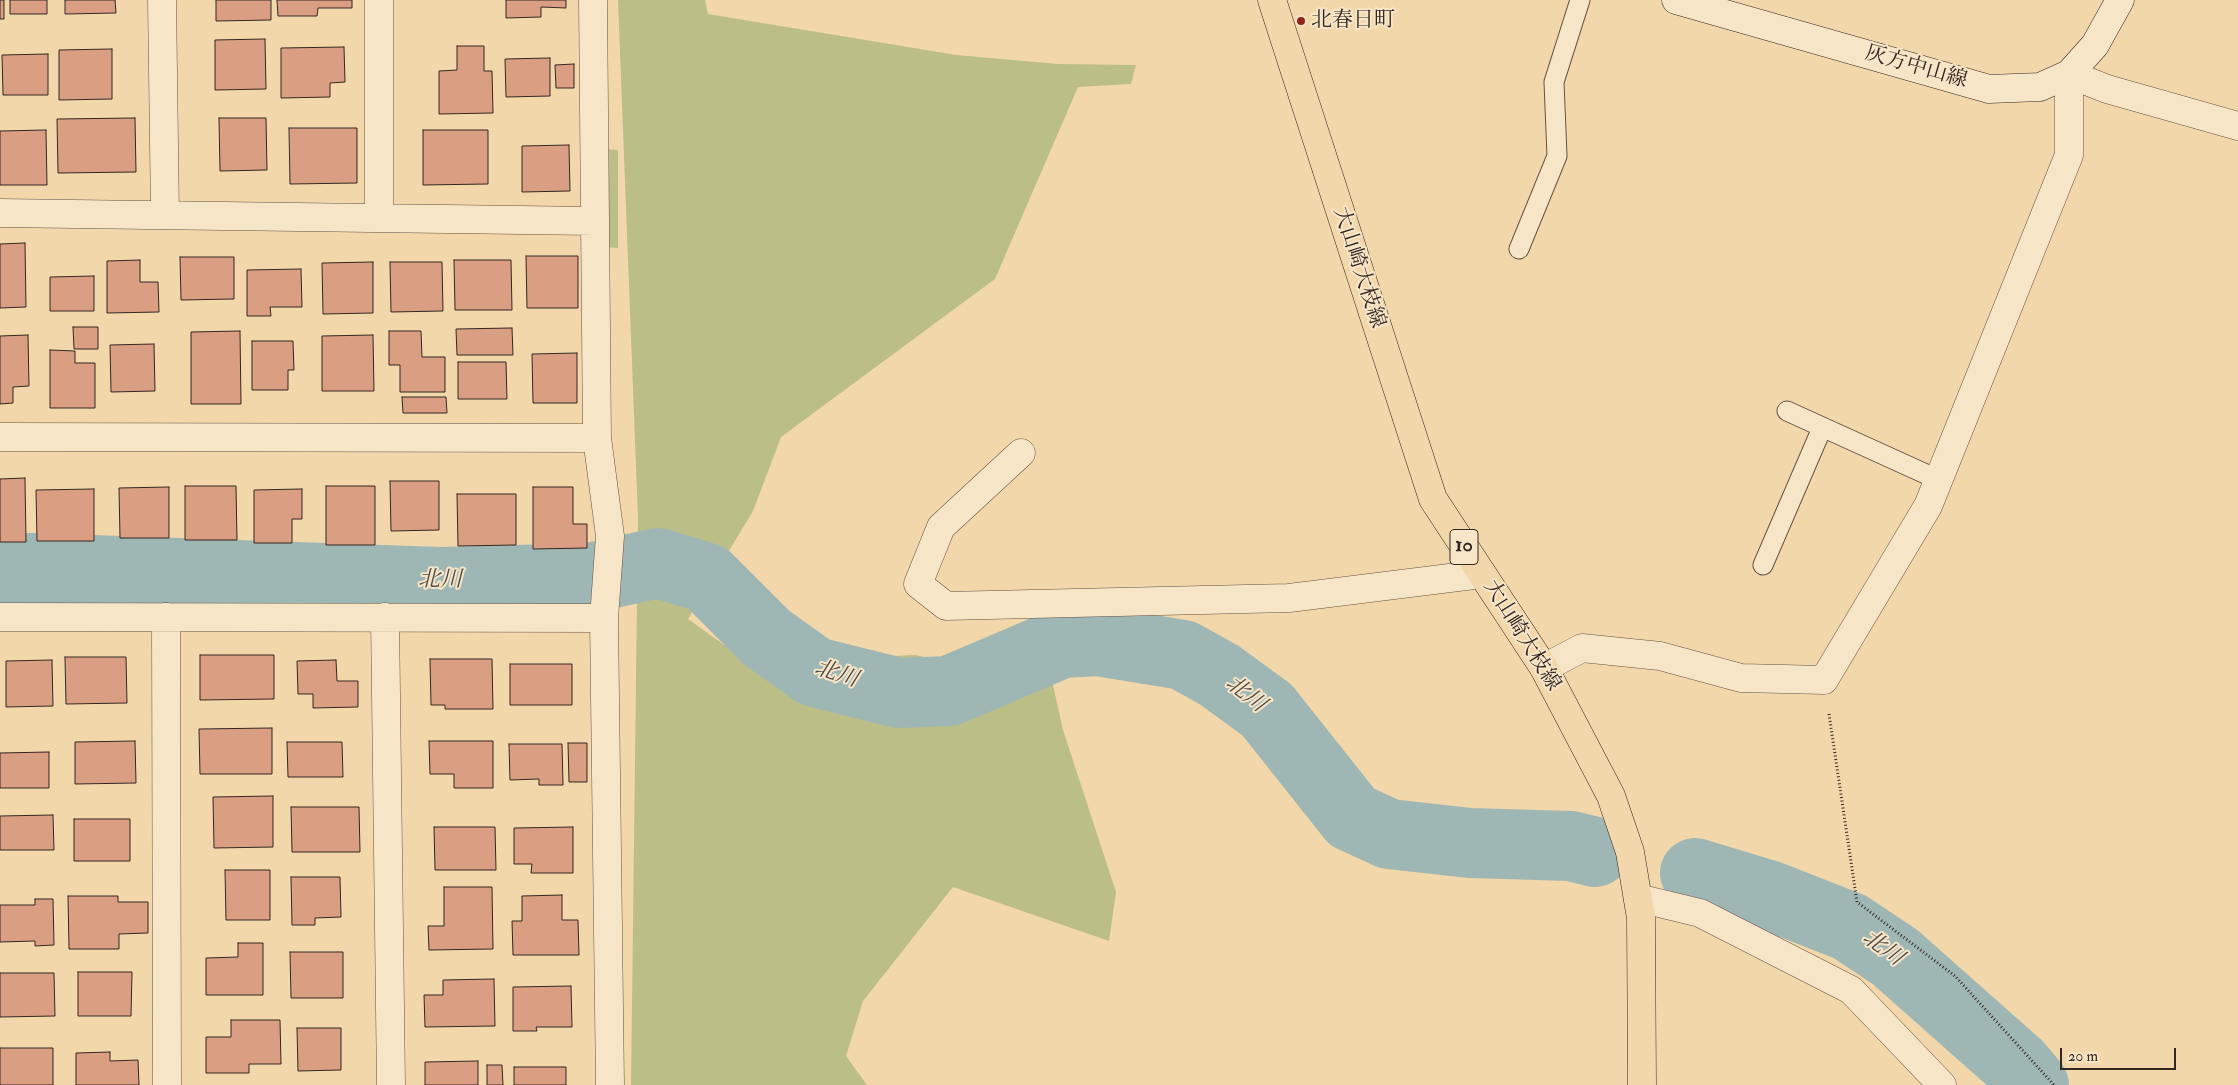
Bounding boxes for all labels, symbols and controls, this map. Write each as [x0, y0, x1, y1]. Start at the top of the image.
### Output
place label: 北春日町 [1311, 8, 1395, 34]
marker: 北春日町 [1295, 15, 1307, 27]
street label: 灰方中山線 [1862, 41, 1970, 95]
street label: 大山崎大枝線 [1327, 204, 1389, 332]
road number: 10 [1450, 530, 1478, 564]
water label: 北川 [418, 568, 462, 594]
street label: 大山崎大枝線 [1477, 576, 1565, 696]
water label: 北川 [811, 656, 861, 694]
water label: 北川 [1220, 671, 1270, 719]
water label: 北川 [1856, 925, 1908, 973]
scale bar [2063, 1038, 2179, 1070]
text: 20 m [2068, 1047, 2098, 1066]

